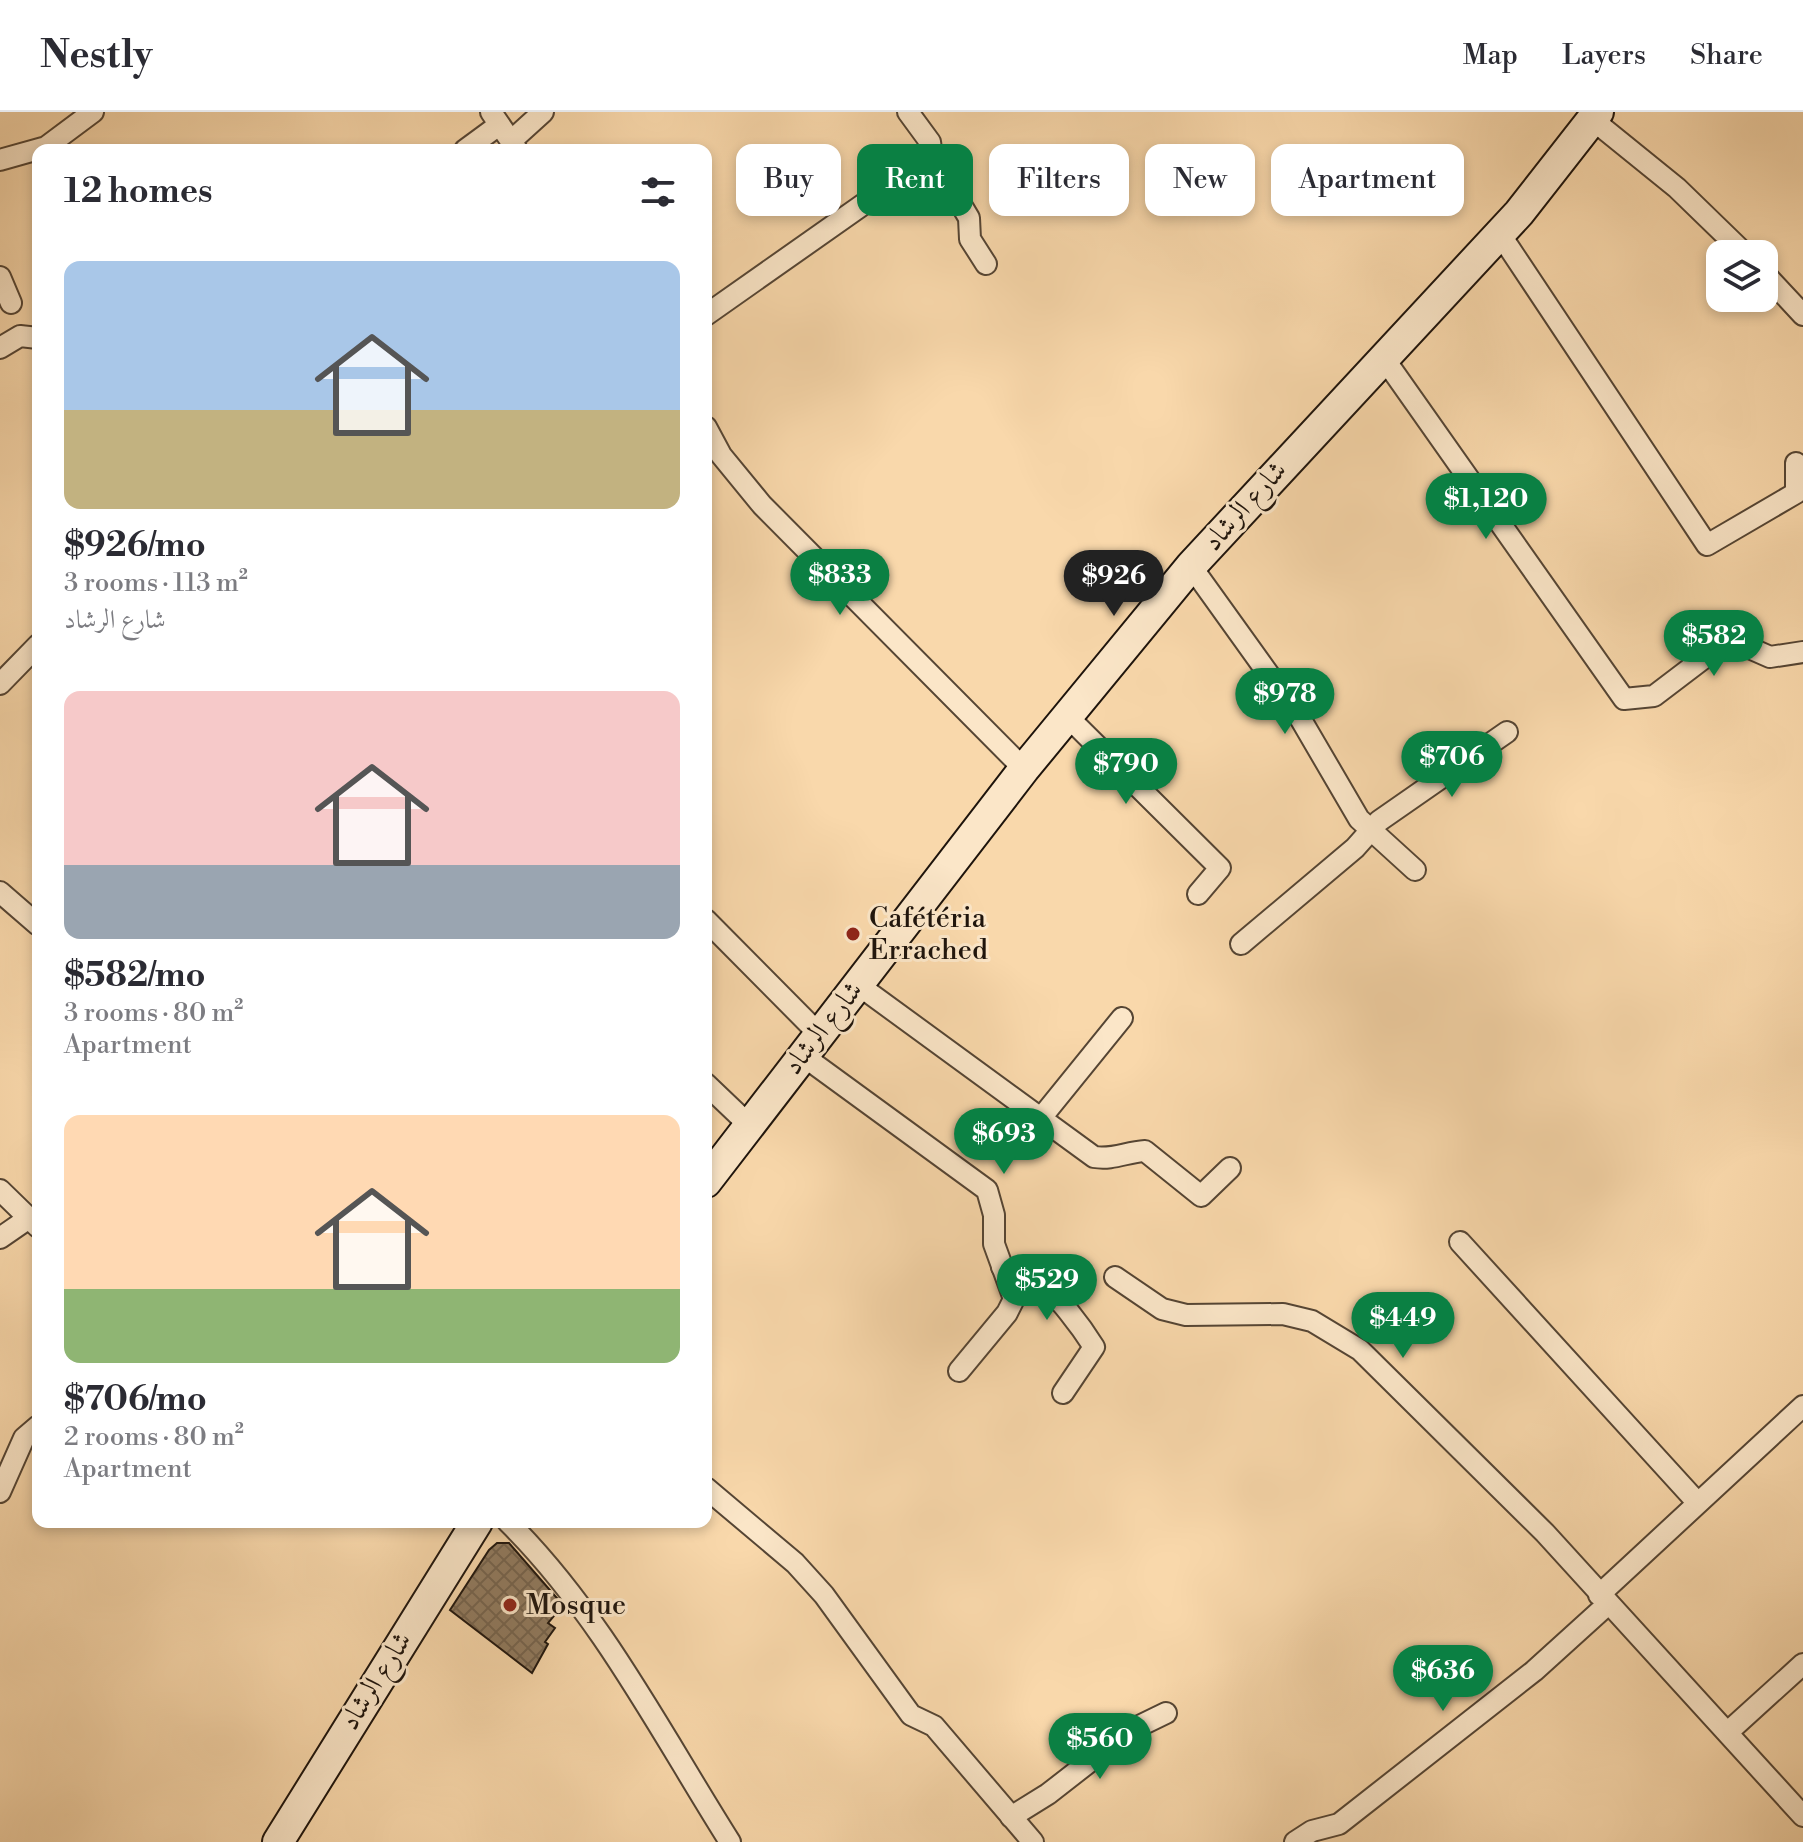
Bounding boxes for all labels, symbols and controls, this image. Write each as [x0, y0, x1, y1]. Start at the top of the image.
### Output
text: Nestly [40, 32, 153, 79]
text: Map [1463, 38, 1518, 73]
text: Layers [1562, 38, 1646, 73]
text: Share [1690, 38, 1763, 73]
chip: Buy [736, 144, 841, 216]
chip: Rent [857, 144, 973, 216]
chip: Filters [989, 144, 1129, 216]
chip: New [1145, 144, 1255, 216]
chip: Apartment [1271, 144, 1464, 216]
icon: filters [636, 170, 680, 214]
text: 12 homes [64, 171, 213, 213]
map controls [1706, 240, 1778, 312]
button: layers [1706, 240, 1778, 312]
icon: home [300, 313, 444, 457]
street label: شارع الرشاد [1195, 454, 1298, 562]
pin: $1,120 [1421, 473, 1551, 541]
text: $1,120 [1444, 483, 1528, 515]
text: $926/mo [64, 525, 206, 567]
pin: $833 [793, 549, 887, 617]
pin: $926 [1067, 550, 1161, 618]
text: $833 [808, 559, 872, 591]
text: $926 [1082, 560, 1146, 592]
text: 3 rooms · 113 m² [64, 567, 248, 599]
text: شارع الرشاد [64, 604, 166, 636]
pin: $582 [1667, 610, 1761, 678]
text: $582 [1682, 620, 1746, 652]
pin: $978 [1238, 668, 1332, 736]
text: $978 [1253, 678, 1317, 710]
pin: $706 [1405, 731, 1499, 799]
pin: $790 [1079, 738, 1173, 806]
text: $706 [1419, 741, 1485, 773]
icon: home [300, 743, 444, 887]
text: $790 [1093, 748, 1159, 780]
place label: Cafétéria Errached [869, 901, 988, 968]
marker: Cafétéria Errached [844, 925, 862, 943]
text: $582/mo [64, 955, 206, 997]
street label: شارع الرشاد [775, 974, 874, 1085]
text: 3 rooms · 80 m² [64, 997, 243, 1029]
text: Apartment [64, 1029, 192, 1061]
pin: $693 [957, 1108, 1051, 1176]
text: $693 [972, 1118, 1036, 1150]
icon: home [300, 1167, 444, 1311]
pin: $529 [1000, 1254, 1094, 1322]
text: $529 [1015, 1264, 1079, 1296]
pin: $449 [1356, 1292, 1450, 1360]
text: $449 [1369, 1302, 1437, 1334]
text: $706/mo [64, 1379, 207, 1421]
text: 2 rooms · 80 m² [64, 1421, 244, 1453]
text: Apartment [64, 1453, 192, 1485]
place label: Mosque [526, 1588, 626, 1623]
marker: Mosque [501, 1596, 519, 1614]
street label: شارع الرشاد [332, 1625, 424, 1739]
pin: $636 [1396, 1645, 1490, 1713]
text: $636 [1411, 1655, 1475, 1687]
pin: $560 [1053, 1713, 1147, 1781]
text: $560 [1067, 1723, 1133, 1755]

